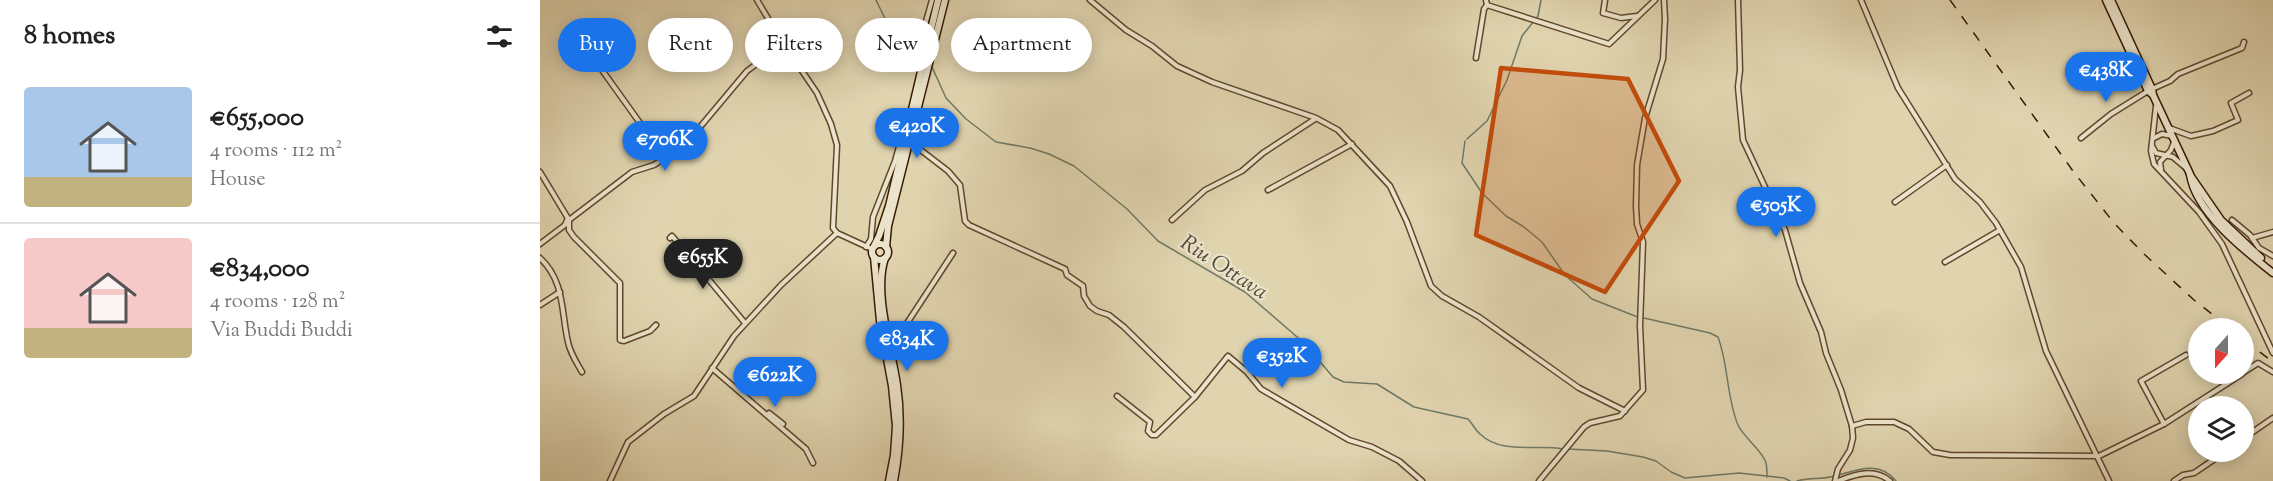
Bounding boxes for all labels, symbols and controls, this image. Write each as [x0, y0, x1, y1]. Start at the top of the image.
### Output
text: 8 homes [24, 18, 115, 55]
chip: Buy [558, 18, 636, 72]
chip: Rent [648, 18, 733, 72]
chip: Filters [745, 18, 843, 72]
chip: New [855, 18, 939, 72]
chip: Apartment [951, 18, 1092, 72]
icon: filters [483, 20, 516, 53]
pin: €438K [2064, 52, 2148, 103]
text: €438K [2079, 57, 2133, 86]
text: €655,000 [210, 100, 304, 137]
pin: €420K [875, 108, 959, 159]
icon: home [72, 111, 144, 183]
text: €420K [889, 113, 945, 142]
pin: €706K [623, 121, 707, 172]
text: €706K [637, 126, 693, 155]
text: 4 rooms · 112 m² [210, 137, 342, 166]
text: House [210, 166, 265, 195]
pin: €505K [1734, 187, 1818, 238]
text: €505K [1750, 192, 1802, 221]
water label: Riu Ottava [1173, 228, 1274, 309]
pin: €655K [661, 239, 745, 290]
text: €655K [678, 244, 728, 273]
text: €834,000 [210, 251, 310, 288]
icon: home [72, 262, 144, 334]
text: 4 rooms · 128 m² [210, 288, 345, 317]
text: Via Buddi Buddi [210, 317, 353, 346]
north arrow [2188, 318, 2254, 384]
map controls [2188, 318, 2254, 462]
pin: €834K [865, 321, 949, 372]
text: €834K [880, 326, 934, 355]
pin: €352K [1240, 338, 1324, 389]
text: €352K [1256, 343, 1308, 372]
pin: €622K [733, 357, 817, 408]
text: €622K [747, 362, 803, 391]
button: layers [2188, 396, 2254, 462]

